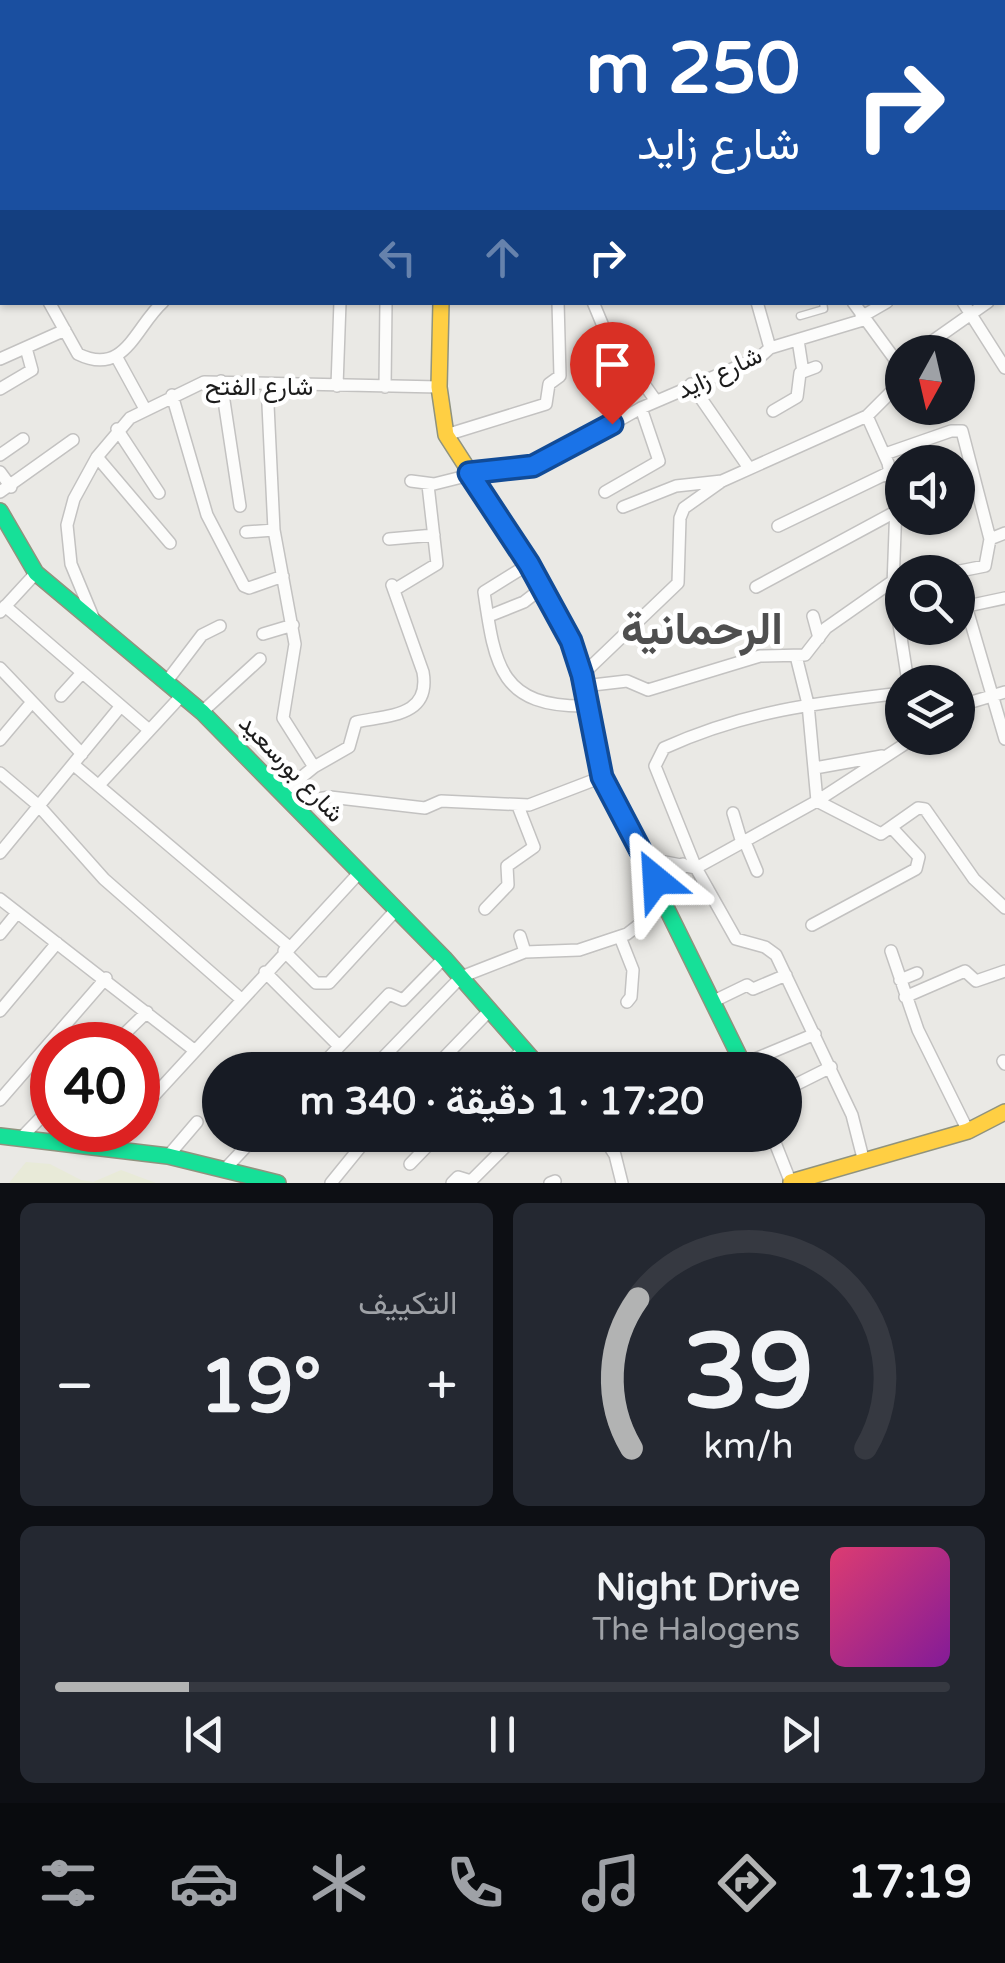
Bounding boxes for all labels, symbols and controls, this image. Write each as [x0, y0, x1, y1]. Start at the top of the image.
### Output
text: 250 m [586, 28, 800, 112]
icon: right [835, 40, 965, 170]
text: شارع زايد [637, 118, 800, 172]
icon: left [370, 230, 425, 285]
icon: ahead [475, 230, 530, 285]
icon: right [580, 230, 635, 285]
pin [570, 322, 655, 425]
north arrow [885, 335, 975, 425]
map controls [885, 335, 975, 755]
icon: arrive [585, 337, 640, 392]
street label: شارع زايد [672, 340, 767, 407]
street label: شارع الفتح [205, 372, 313, 404]
button: sound [885, 445, 975, 535]
button: search [885, 555, 975, 645]
district label: الرحمانية [621, 603, 783, 657]
button: layers [885, 665, 975, 755]
street label: شارع بورسعيد [232, 709, 350, 830]
position arrow [604, 828, 708, 932]
speed limit sign: 40 [30, 1022, 160, 1152]
text: 17:20 · 1 دقيقة · 340 m [300, 1079, 704, 1125]
text: التكييف [358, 1285, 458, 1323]
text: 39 [683, 1311, 814, 1436]
text: 19° [199, 1342, 322, 1432]
text: − [55, 1354, 94, 1420]
text: + [427, 1354, 458, 1420]
text: km/h [704, 1425, 794, 1468]
text: Night Drive [596, 1565, 800, 1611]
text: The Halogens [592, 1611, 800, 1649]
icon: previous [177, 1707, 232, 1762]
icon: pause [475, 1707, 530, 1762]
icon: next [773, 1707, 828, 1762]
icon: filters [33, 1848, 103, 1918]
icon: car [169, 1848, 239, 1918]
icon: climate [304, 1848, 374, 1918]
icon: phone [440, 1848, 510, 1918]
icon: music [576, 1848, 646, 1918]
icon: directions [712, 1848, 782, 1918]
text: 17:19 [847, 1856, 972, 1910]

